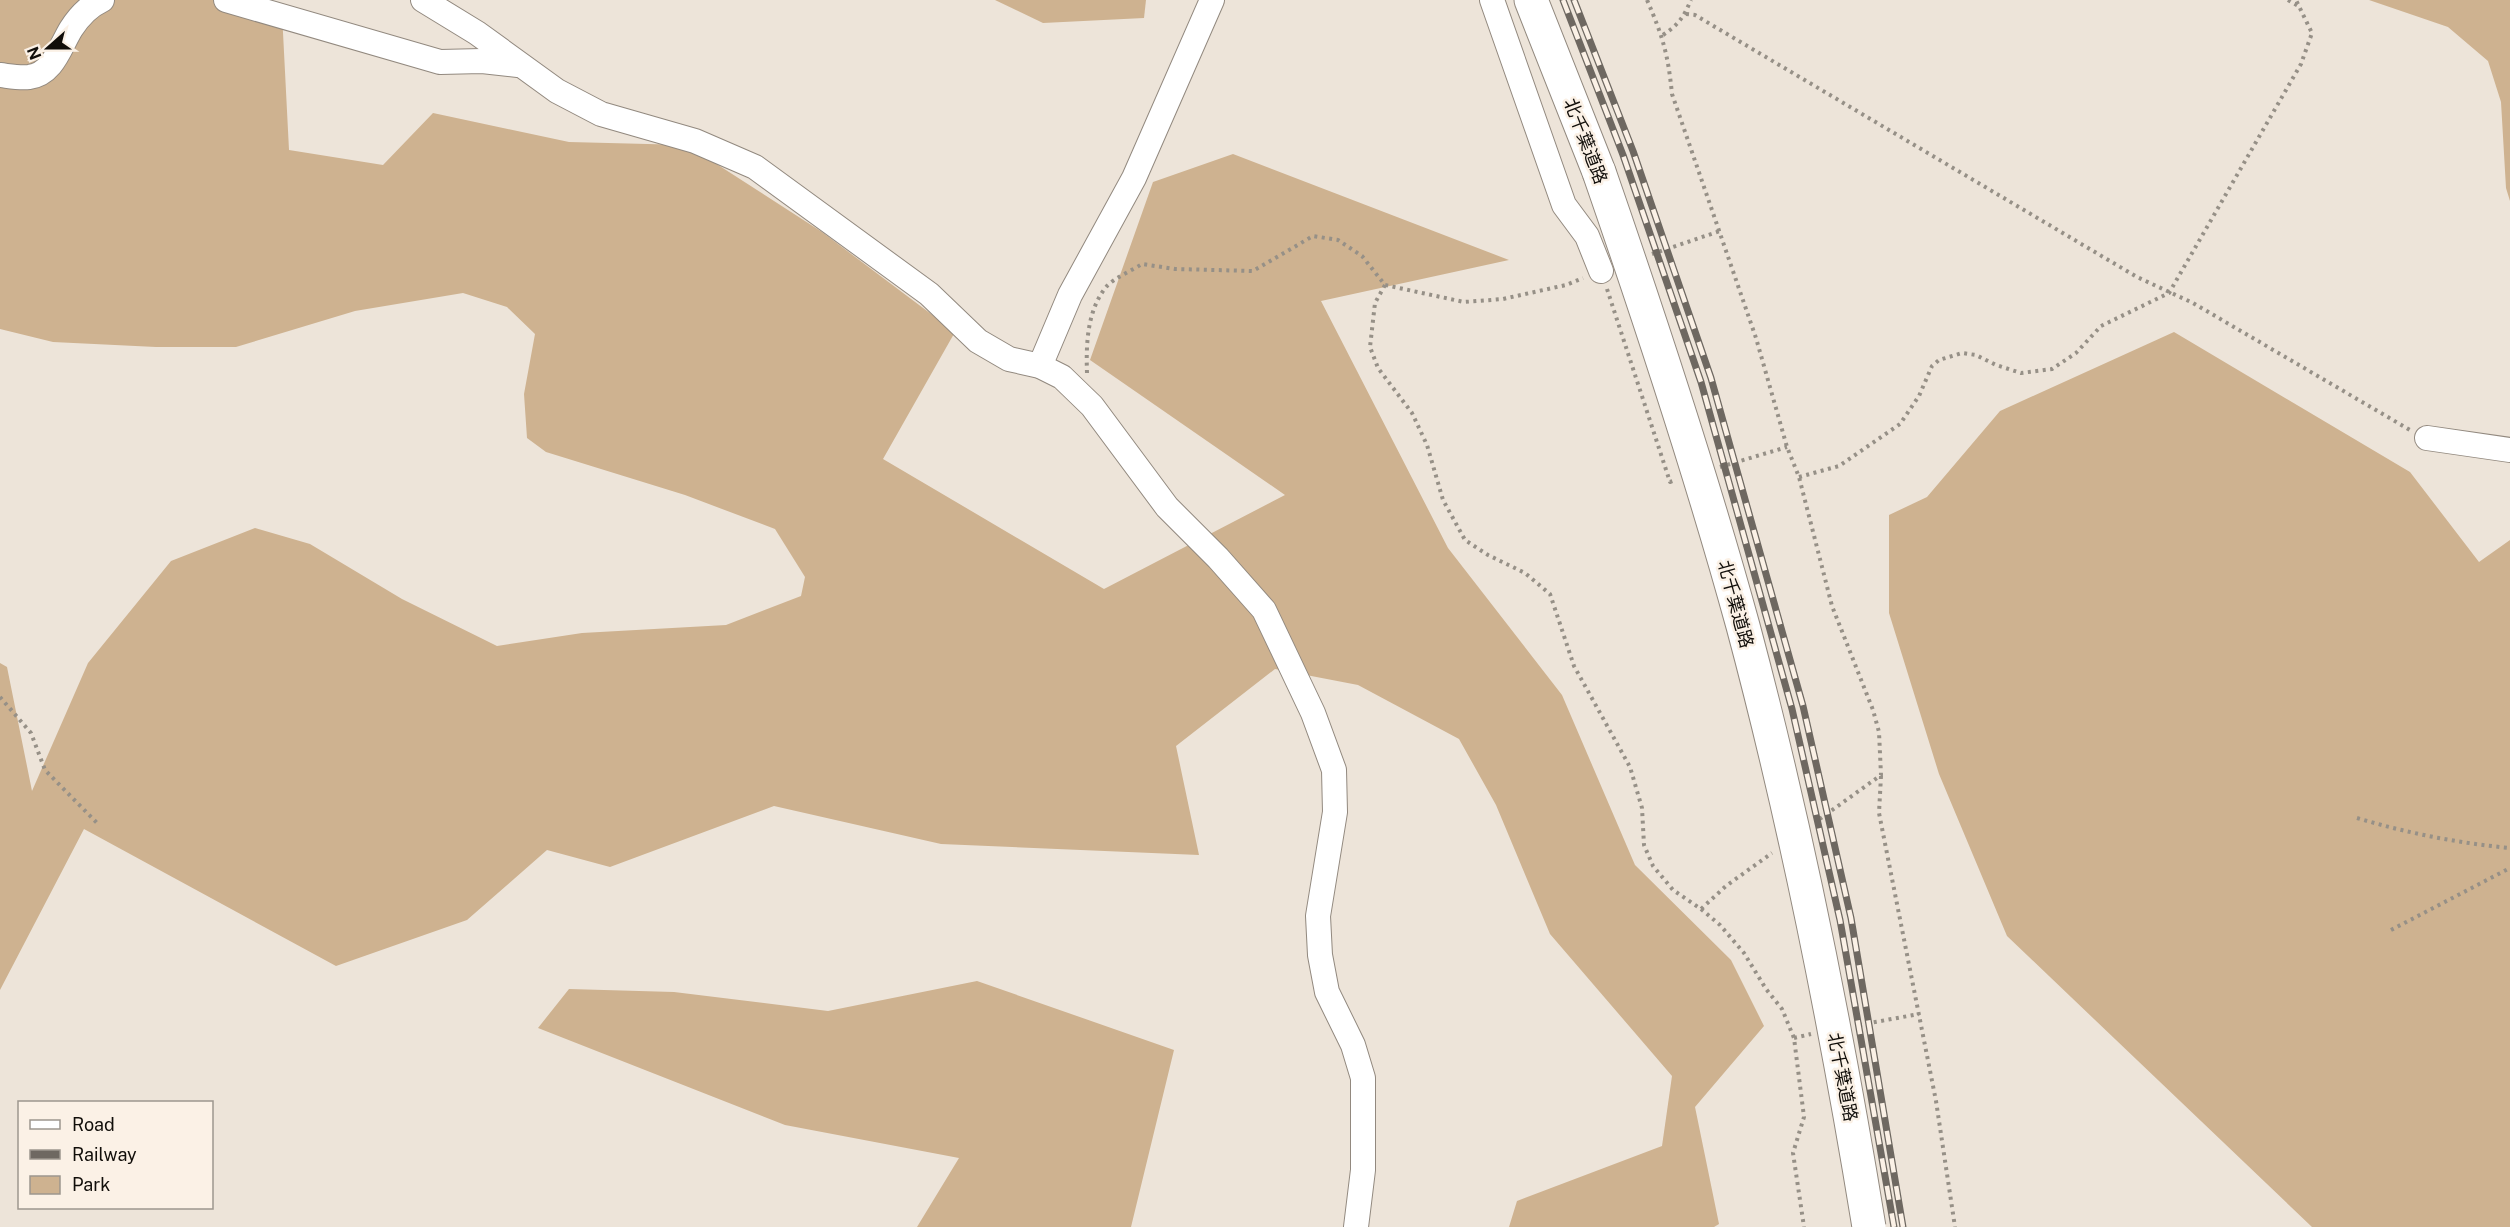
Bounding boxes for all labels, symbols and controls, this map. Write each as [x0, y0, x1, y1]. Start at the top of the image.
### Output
north arrow [18, 18, 78, 78]
text: N [23, 44, 46, 62]
street label: 北千葉道路 [1560, 95, 1612, 187]
street label: 北千葉道路 [1714, 558, 1758, 650]
street label: 北千葉道路 [1824, 1031, 1862, 1123]
legend [18, 1101, 213, 1209]
text: Road [72, 1114, 115, 1135]
text: Railway [72, 1144, 137, 1165]
text: Park [72, 1174, 110, 1195]

